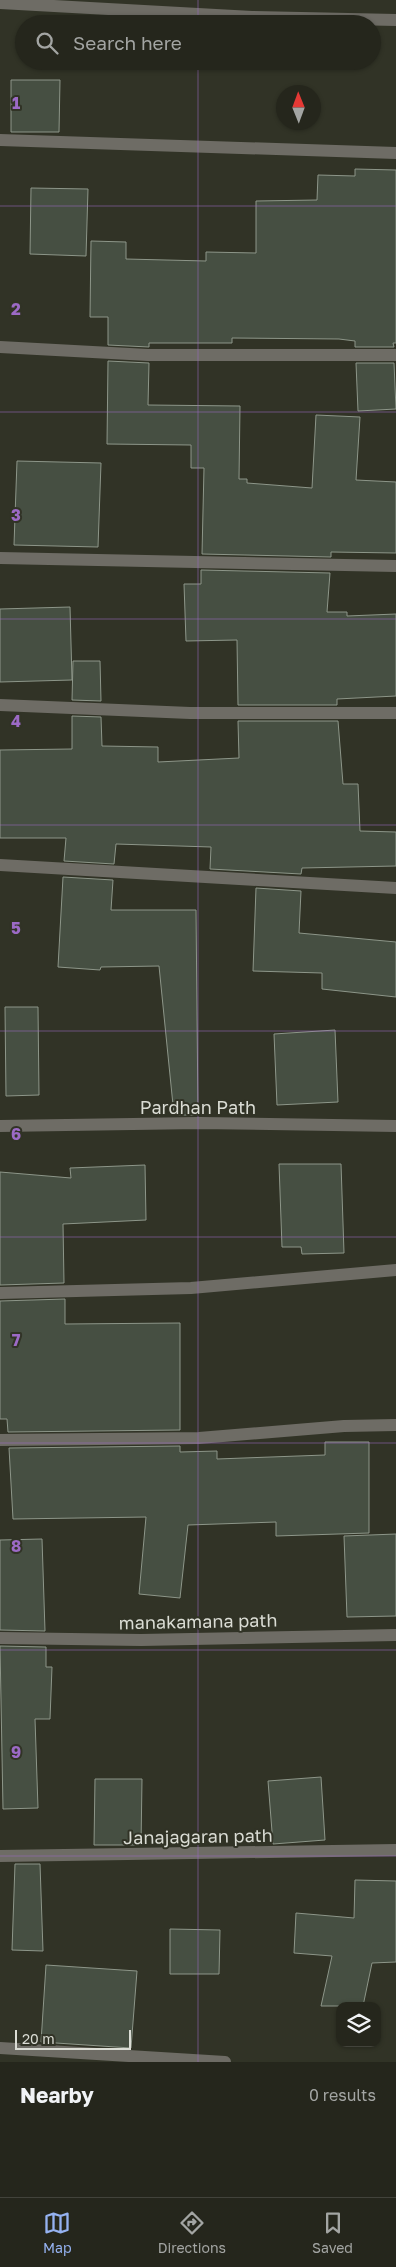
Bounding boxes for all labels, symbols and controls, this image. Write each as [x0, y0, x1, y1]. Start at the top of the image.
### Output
search box [15, 15, 381, 70]
icon: search [33, 29, 61, 57]
text: Search here [73, 31, 182, 54]
north arrow [276, 85, 321, 130]
text: 1 [12, 93, 20, 113]
text: 2 [11, 299, 21, 319]
text: 3 [11, 505, 21, 525]
text: 4 [11, 711, 21, 731]
text: 5 [11, 918, 21, 938]
street label: Pardhan Path [140, 1096, 256, 1118]
text: 6 [11, 1124, 21, 1144]
text: 7 [12, 1330, 21, 1350]
text: 8 [11, 1536, 21, 1556]
street label: manakamana path [118, 1609, 278, 1633]
text: 9 [11, 1742, 21, 1762]
street label: Janajagaran path [123, 1824, 273, 1848]
map controls [336, 2002, 381, 2047]
button: layers [336, 2002, 381, 2047]
scale bar [15, 2027, 131, 2050]
text: 20 m [22, 2030, 55, 2047]
text: Nearby [20, 2082, 94, 2108]
text: 0 results [309, 2085, 376, 2105]
tab: Map [43, 2209, 72, 2256]
tab: Directions [158, 2209, 226, 2256]
tab: Saved [312, 2209, 353, 2256]

